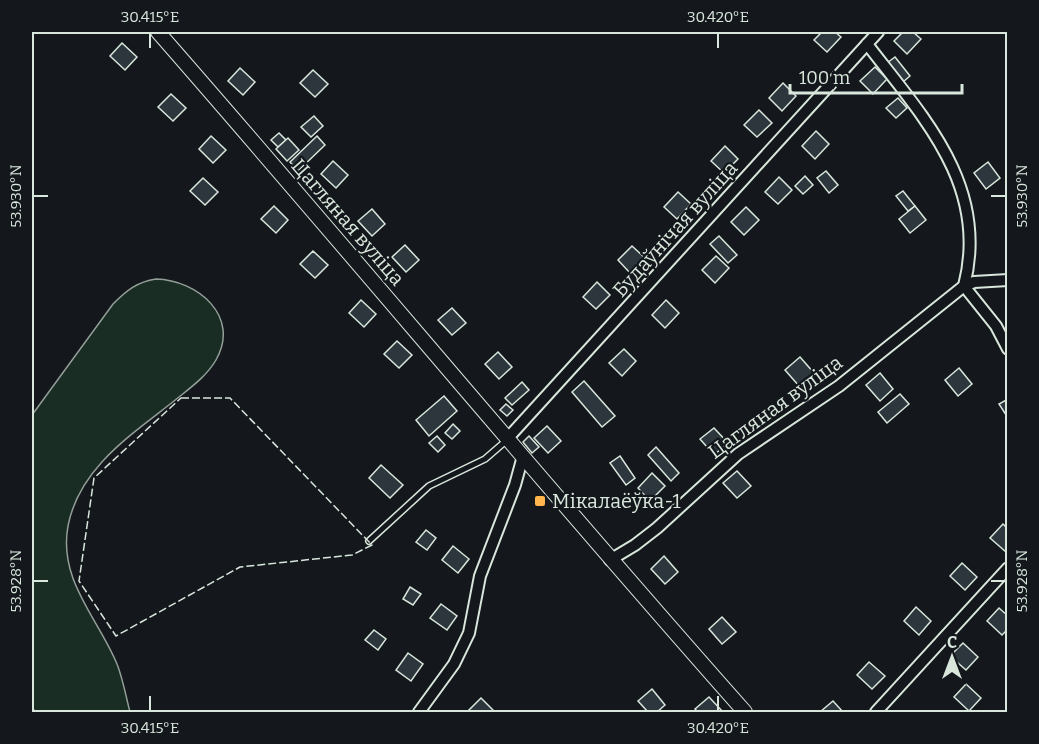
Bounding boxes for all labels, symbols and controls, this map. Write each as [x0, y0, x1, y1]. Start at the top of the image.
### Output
text: 30.415°E [121, 8, 179, 26]
text: 30.420°E [687, 8, 749, 26]
scale bar [790, 57, 962, 95]
text: 100 m [799, 67, 850, 89]
street label: Цагляная вуліца [286, 154, 410, 290]
street label: Будаўнічая вуліца [608, 156, 742, 302]
text: 53.930°N [7, 164, 25, 228]
text: 53.930°N [1013, 164, 1031, 228]
street label: Цагляная вуліца [703, 350, 847, 464]
place label: Мікалаёўка-1 [552, 489, 681, 513]
marker: Мікалаёўка-1 [533, 494, 547, 508]
text: 53.928°N [7, 549, 25, 612]
text: 53.928°N [1013, 549, 1031, 612]
north arrow [922, 627, 982, 687]
text: С [947, 633, 957, 652]
text: 30.415°E [121, 719, 179, 737]
text: 30.420°E [687, 719, 749, 737]

